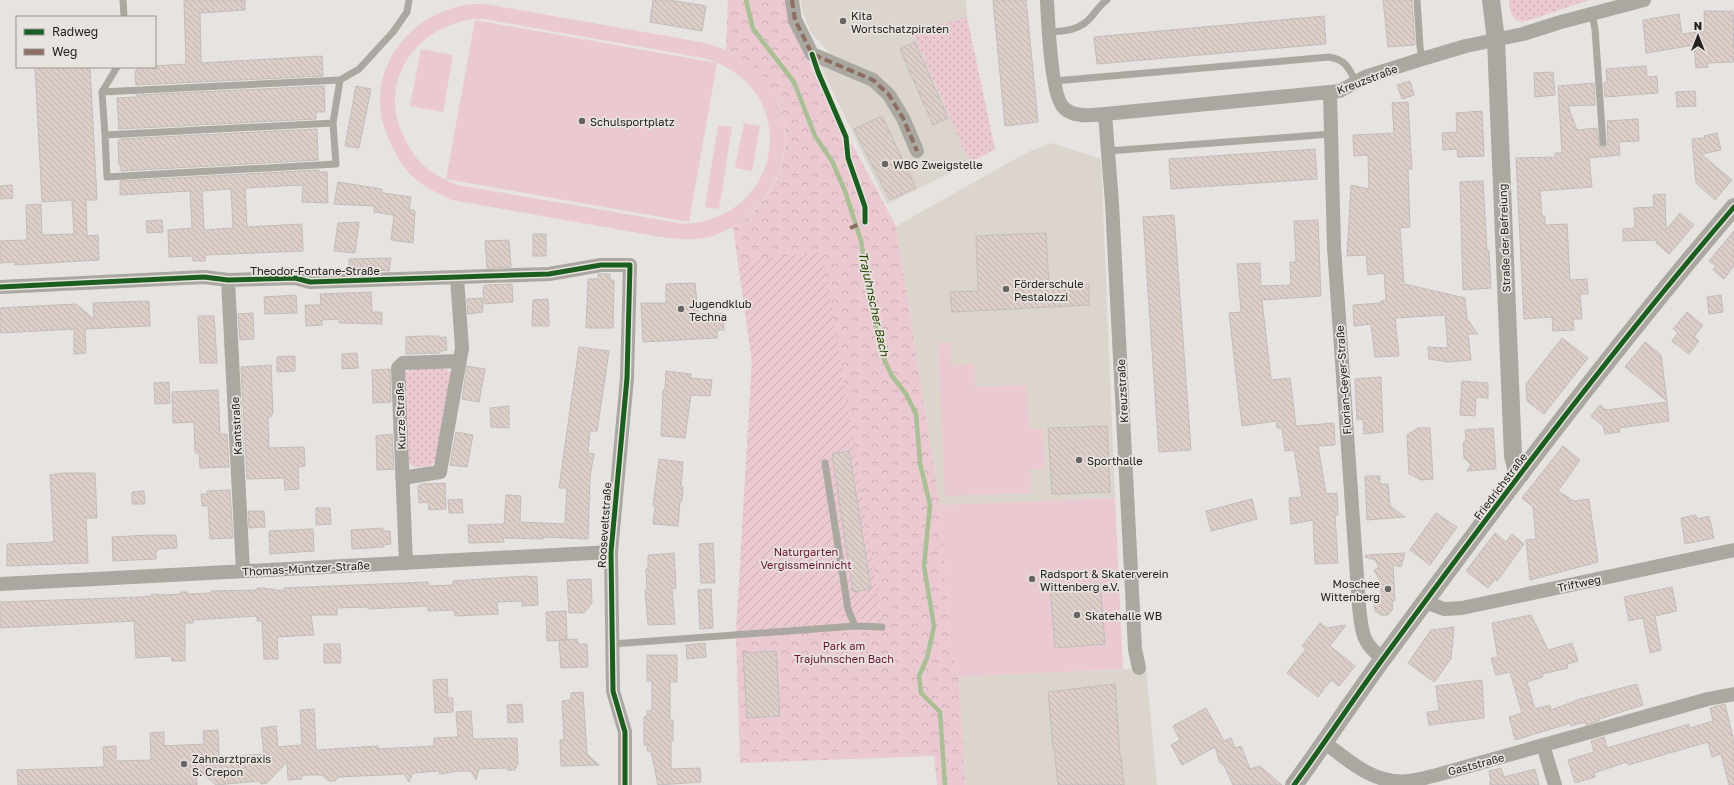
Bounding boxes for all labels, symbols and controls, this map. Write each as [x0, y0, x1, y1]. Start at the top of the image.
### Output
place label: Kita Wortschatzpiraten [851, 9, 949, 35]
legend [16, 16, 156, 68]
marker: Kita Wortschatzpiraten [838, 16, 848, 26]
north arrow [1678, 16, 1718, 56]
text: N [1694, 19, 1702, 32]
text: Radweg [52, 24, 98, 39]
text: Weg [52, 44, 77, 59]
street label: Kreuzstraße [1335, 61, 1399, 97]
place label: Schulsportplatz [590, 115, 675, 128]
marker: Schulsportplatz [577, 116, 587, 126]
place label: WBG Zweigstelle [893, 158, 983, 171]
marker: WBG Zweigstelle [880, 159, 890, 169]
street label: Straße der Befreiung [1496, 183, 1512, 293]
water label: Trajuhnscher Bach [856, 250, 893, 358]
street label: Theodor-Fontane-Straße [250, 264, 380, 277]
place label: Förderschule Pestalozzi [1014, 277, 1084, 303]
marker: Förderschule Pestalozzi [1001, 284, 1011, 294]
place label: Jugendklub Techna [689, 297, 752, 323]
marker: Jugendklub Techna [676, 304, 686, 314]
street label: Florian-Geyer-Straße [1333, 325, 1353, 435]
street label: Kreuzstraße [1114, 359, 1130, 423]
street label: Kurze Straße [392, 382, 408, 450]
street label: Kantstraße [228, 397, 244, 455]
street label: Friedrichstraße [1471, 450, 1529, 522]
place label: Sporthalle [1087, 454, 1143, 467]
marker: Sporthalle [1074, 455, 1084, 465]
street label: Rooseveltstraße [595, 482, 613, 568]
park label: Naturgarten Vergissmeinnicht [760, 545, 852, 571]
street label: Thomas-Müntzer-Straße [242, 558, 370, 578]
place label: Radsport & Skaterverein Wittenberg e.V. [1040, 567, 1169, 593]
street label: Triftweg [1556, 572, 1602, 594]
marker: Radsport & Skaterverein Wittenberg e.V. [1027, 574, 1037, 584]
place label: Moschee Wittenberg [1321, 577, 1380, 603]
marker: Moschee Wittenberg [1383, 584, 1393, 594]
place label: Skatehalle WB [1085, 609, 1162, 622]
marker: Skatehalle WB [1072, 610, 1082, 620]
park label: Park am Trajuhnschen Bach [794, 639, 894, 665]
street label: Gaststraße [1447, 750, 1505, 778]
place label: Zahnarztpraxis S. Crepon [192, 752, 271, 778]
marker: Zahnarztpraxis S. Crepon [179, 759, 189, 769]

